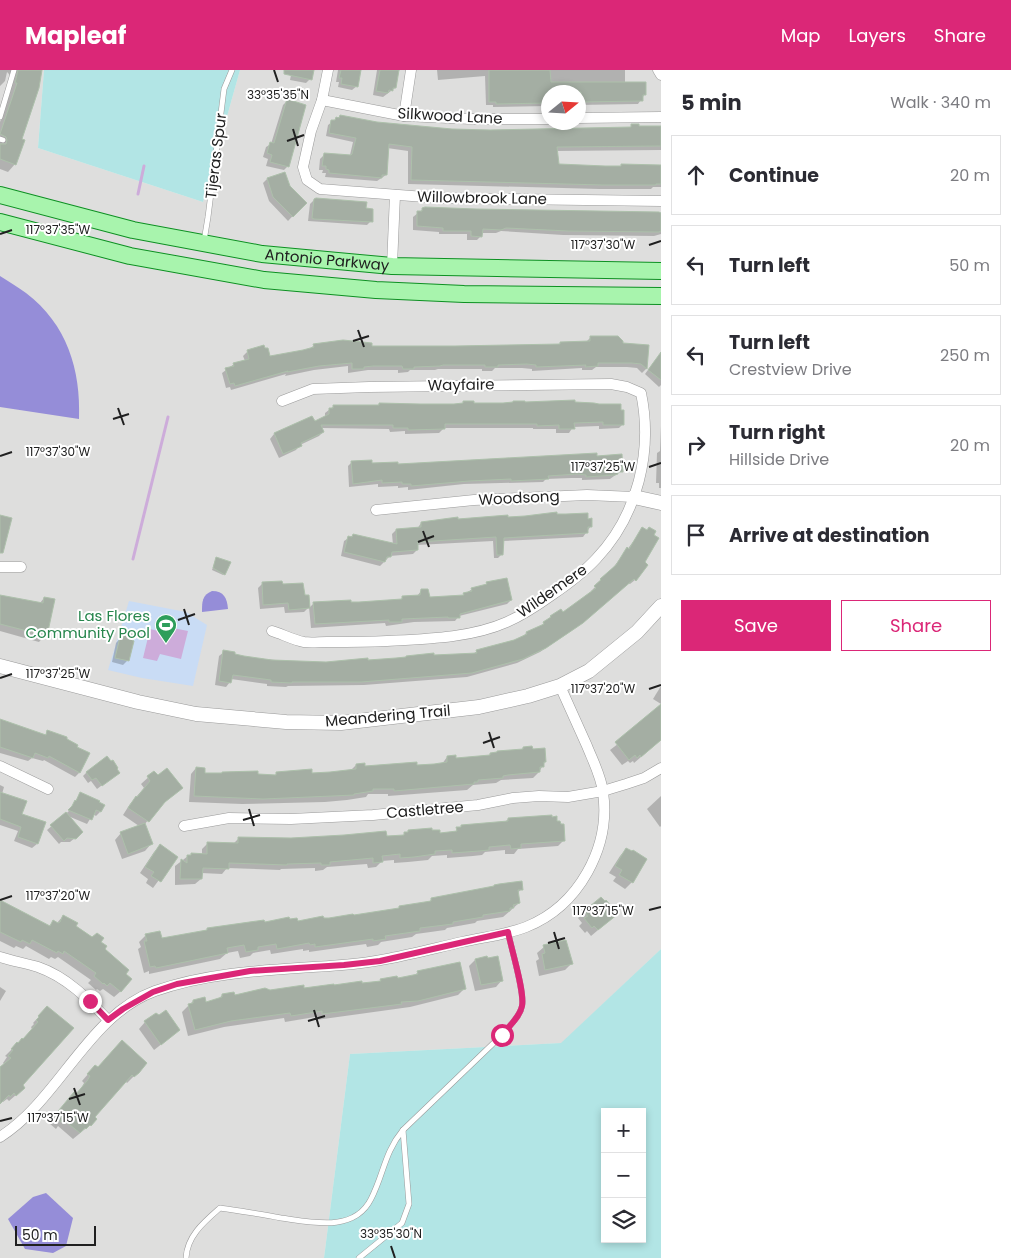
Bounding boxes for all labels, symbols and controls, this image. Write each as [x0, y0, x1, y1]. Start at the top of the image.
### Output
text: Mapleaf [25, 19, 126, 52]
text: Map [781, 23, 821, 48]
text: Layers [849, 23, 906, 48]
text: Share [934, 23, 986, 48]
north arrow [541, 85, 586, 130]
text: 33°35'35"N [247, 86, 309, 103]
text: 5 min [681, 88, 742, 117]
text: Walk · 340 m [890, 91, 991, 114]
street label: Silkwood Lane [397, 102, 503, 129]
street label: Tijeras Spur [200, 111, 231, 200]
icon: ahead [682, 161, 710, 189]
text: Continue [729, 162, 819, 189]
text: 20 m [950, 164, 990, 187]
street label: Willowbrook Lane [417, 186, 547, 209]
text: 117°37'35"W [26, 221, 91, 238]
text: 117°37'30"W [571, 236, 636, 253]
street label: Antonio Parkway [264, 243, 391, 276]
icon: left [682, 251, 710, 279]
text: Turn left [729, 252, 810, 279]
text: 50 m [949, 254, 990, 277]
text: Turn left [729, 329, 810, 356]
icon: left [682, 341, 710, 369]
text: 250 m [940, 344, 990, 367]
text: Crestview Drive [729, 358, 852, 381]
street label: Wayfaire [427, 373, 495, 396]
text: Turn right [729, 419, 825, 446]
icon: right [682, 431, 710, 459]
text: 20 m [950, 434, 990, 457]
text: 117°37'30"W [26, 443, 91, 460]
text: Hillside Drive [729, 448, 829, 471]
text: 117°37'25"W [571, 458, 635, 475]
street label: Woodsong [478, 485, 560, 510]
icon: arrive [682, 521, 710, 549]
text: Arrive at destination [729, 522, 930, 549]
street label: Wildemere [512, 559, 591, 622]
button: Save [681, 600, 831, 651]
button: Share [841, 600, 991, 651]
place label: Las Flores Community Pool [26, 605, 150, 643]
sports icon: Las Flores Community Pool [154, 613, 178, 644]
text: 117°37'25"W [26, 665, 90, 682]
text: 117°37'20"W [571, 680, 635, 697]
street label: Meandering Trail [324, 700, 451, 731]
street label: Castletree [385, 796, 465, 823]
text: 117°37'20"W [26, 887, 90, 904]
text: 117°37'15"W [572, 902, 634, 919]
route end [79, 990, 102, 1013]
route start [491, 1024, 514, 1047]
map controls [601, 1108, 646, 1243]
button: + [601, 1108, 646, 1153]
text: 117°37'15"W [27, 1109, 89, 1126]
button: − [601, 1153, 646, 1198]
button: layers [601, 1198, 646, 1243]
scale bar [15, 1223, 96, 1246]
text: 50 m [22, 1225, 58, 1245]
text: 33°35'30"N [360, 1225, 422, 1242]

